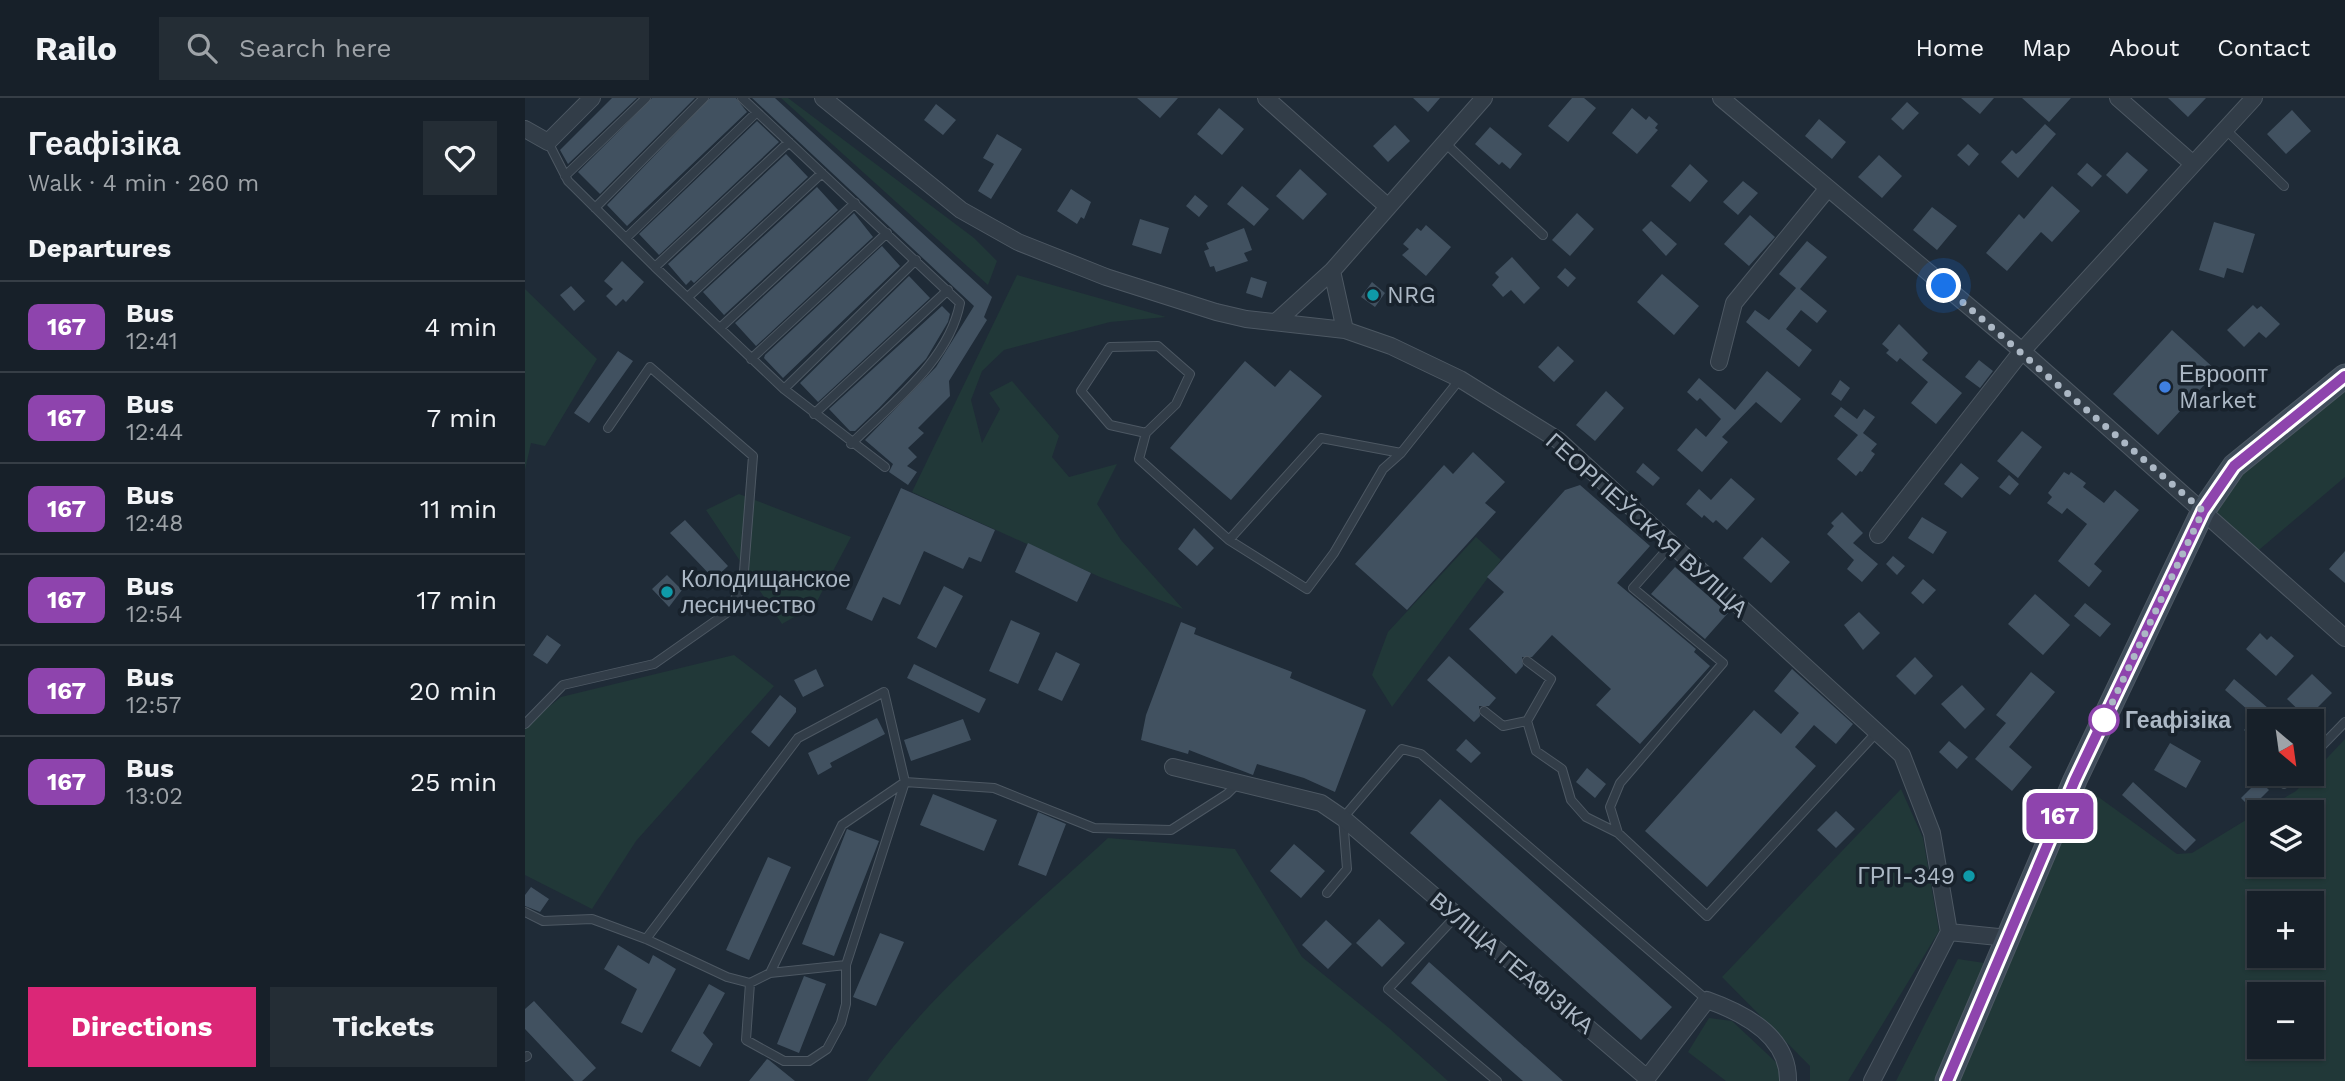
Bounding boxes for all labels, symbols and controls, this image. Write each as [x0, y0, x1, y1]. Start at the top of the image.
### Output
search box [159, 17, 649, 80]
text: Railo [35, 29, 117, 68]
icon: search [183, 29, 221, 67]
text: Search here [239, 33, 391, 63]
text: Home [1916, 34, 1984, 62]
text: Map [2022, 34, 2071, 62]
text: About [2109, 34, 2179, 62]
text: Contact [2217, 34, 2310, 62]
button: heart [423, 121, 497, 195]
text: Геафізіка [28, 124, 180, 163]
text: Walk · 4 min · 260 m [28, 170, 259, 197]
text: Departures [28, 233, 171, 263]
your location [1926, 268, 1961, 303]
place label: NRG [1387, 282, 1436, 309]
marker: NRG [1365, 287, 1381, 303]
text: Bus [126, 298, 174, 328]
text: 4 min [424, 312, 497, 342]
text: 167 [47, 313, 86, 341]
text: 12:41 [126, 328, 178, 355]
place label: Евроопт Market [2179, 361, 2268, 414]
marker: Евроопт Market [2157, 379, 2173, 395]
text: Bus [126, 389, 174, 419]
text: 7 min [427, 403, 497, 433]
text: 167 [47, 404, 86, 432]
text: 12:44 [126, 419, 183, 446]
street label: ГЕОРГІЕЎСКАЯ ВУЛІЦА [1540, 427, 1754, 623]
text: Bus [126, 480, 174, 510]
text: 11 min [420, 494, 497, 524]
text: 167 [47, 495, 86, 523]
text: 12:48 [126, 510, 183, 537]
place label: Колодищанское лесничество [681, 566, 851, 619]
text: Bus [126, 571, 174, 601]
marker: Колодищанское лесничество [659, 584, 675, 600]
text: 17 min [416, 585, 497, 615]
text: 167 [47, 586, 86, 614]
text: 12:54 [126, 601, 183, 628]
text: Bus [126, 662, 174, 692]
text: 20 min [409, 676, 497, 706]
text: 167 [47, 677, 86, 705]
text: 12:57 [126, 692, 181, 719]
marker: Геафізіка [2089, 705, 2119, 735]
place label: Геафізіка [2125, 707, 2231, 734]
north arrow [2247, 709, 2324, 786]
map controls [2247, 709, 2324, 1059]
text: Bus [126, 753, 174, 783]
text: 25 min [410, 767, 497, 797]
text: 167 [47, 768, 86, 796]
text: 13:02 [126, 783, 183, 810]
line badge: 167 [2020, 793, 2100, 839]
button: layers [2247, 800, 2324, 877]
text: 167 [2040, 802, 2080, 830]
place label: ГРП-349 [1858, 863, 1955, 890]
marker: ГРП-349 [1961, 868, 1977, 884]
street label: ВУЛІЦА ГЕАФІЗІКА [1424, 887, 1600, 1040]
button: + [2247, 891, 2324, 968]
button: − [2247, 982, 2324, 1059]
button: Directions [28, 987, 256, 1067]
button: Tickets [270, 987, 497, 1067]

